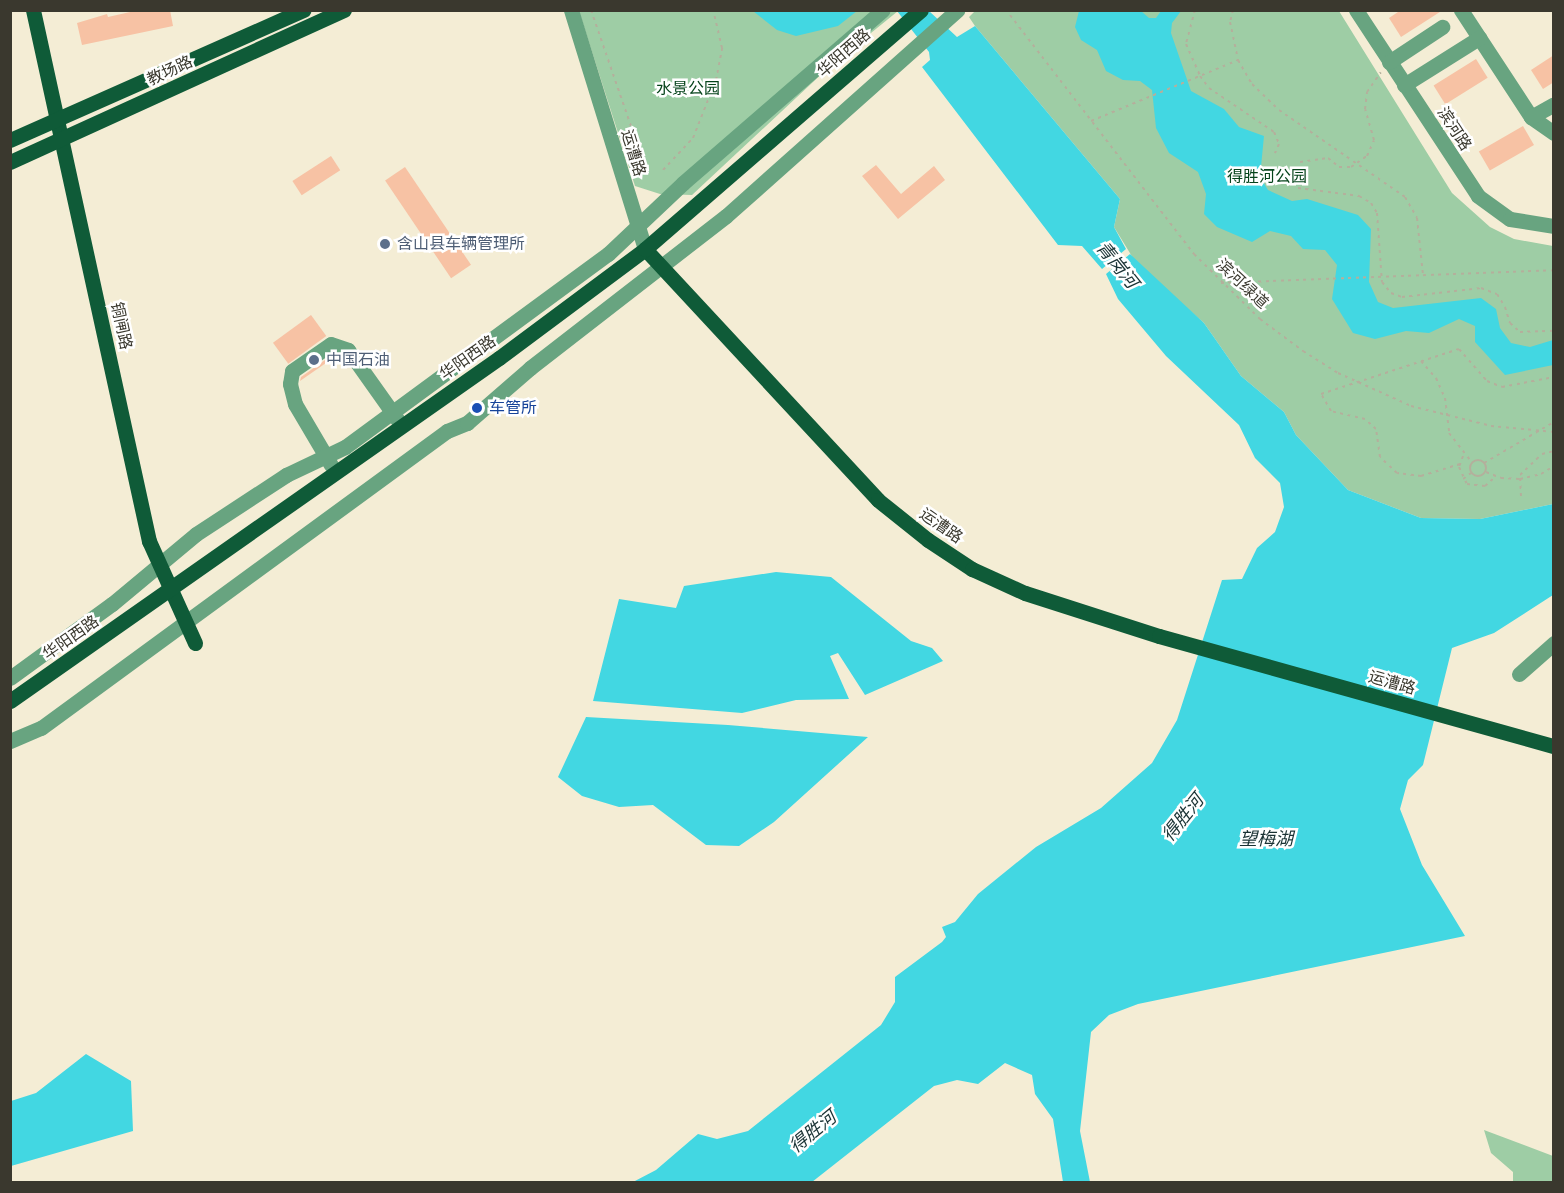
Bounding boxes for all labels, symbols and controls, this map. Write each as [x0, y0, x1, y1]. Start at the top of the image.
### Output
street label: 华阳西路 [814, 25, 874, 81]
street label: 教场路 [144, 52, 196, 90]
park label: 水景公园 [656, 79, 720, 99]
street label: 滨河路 [1433, 104, 1475, 154]
street label: 运漕路 [617, 127, 649, 179]
park label: 得胜河公园 [1227, 167, 1307, 187]
place label: 含山县车辆管理所 [397, 234, 525, 254]
marker: 含山县车辆管理所 [378, 237, 392, 251]
water label: 青岗河 [1092, 237, 1142, 293]
street label: 滨河绿道 [1212, 255, 1272, 313]
street label: 铜闸路 [107, 301, 135, 351]
street label: 华阳西路 [436, 332, 500, 384]
place label: 中国石油 [326, 350, 390, 370]
marker: 中国石油 [307, 353, 321, 367]
place label: 车管所 [489, 398, 537, 418]
marker: 车管所 [470, 401, 484, 415]
street label: 运漕路 [916, 504, 966, 548]
street label: 华阳西路 [39, 612, 103, 664]
street label: 运漕路 [1366, 667, 1418, 699]
water label: 得胜河 [1158, 790, 1208, 846]
water label: 望梅湖 [1239, 828, 1293, 850]
water label: 得胜河 [785, 1107, 841, 1157]

